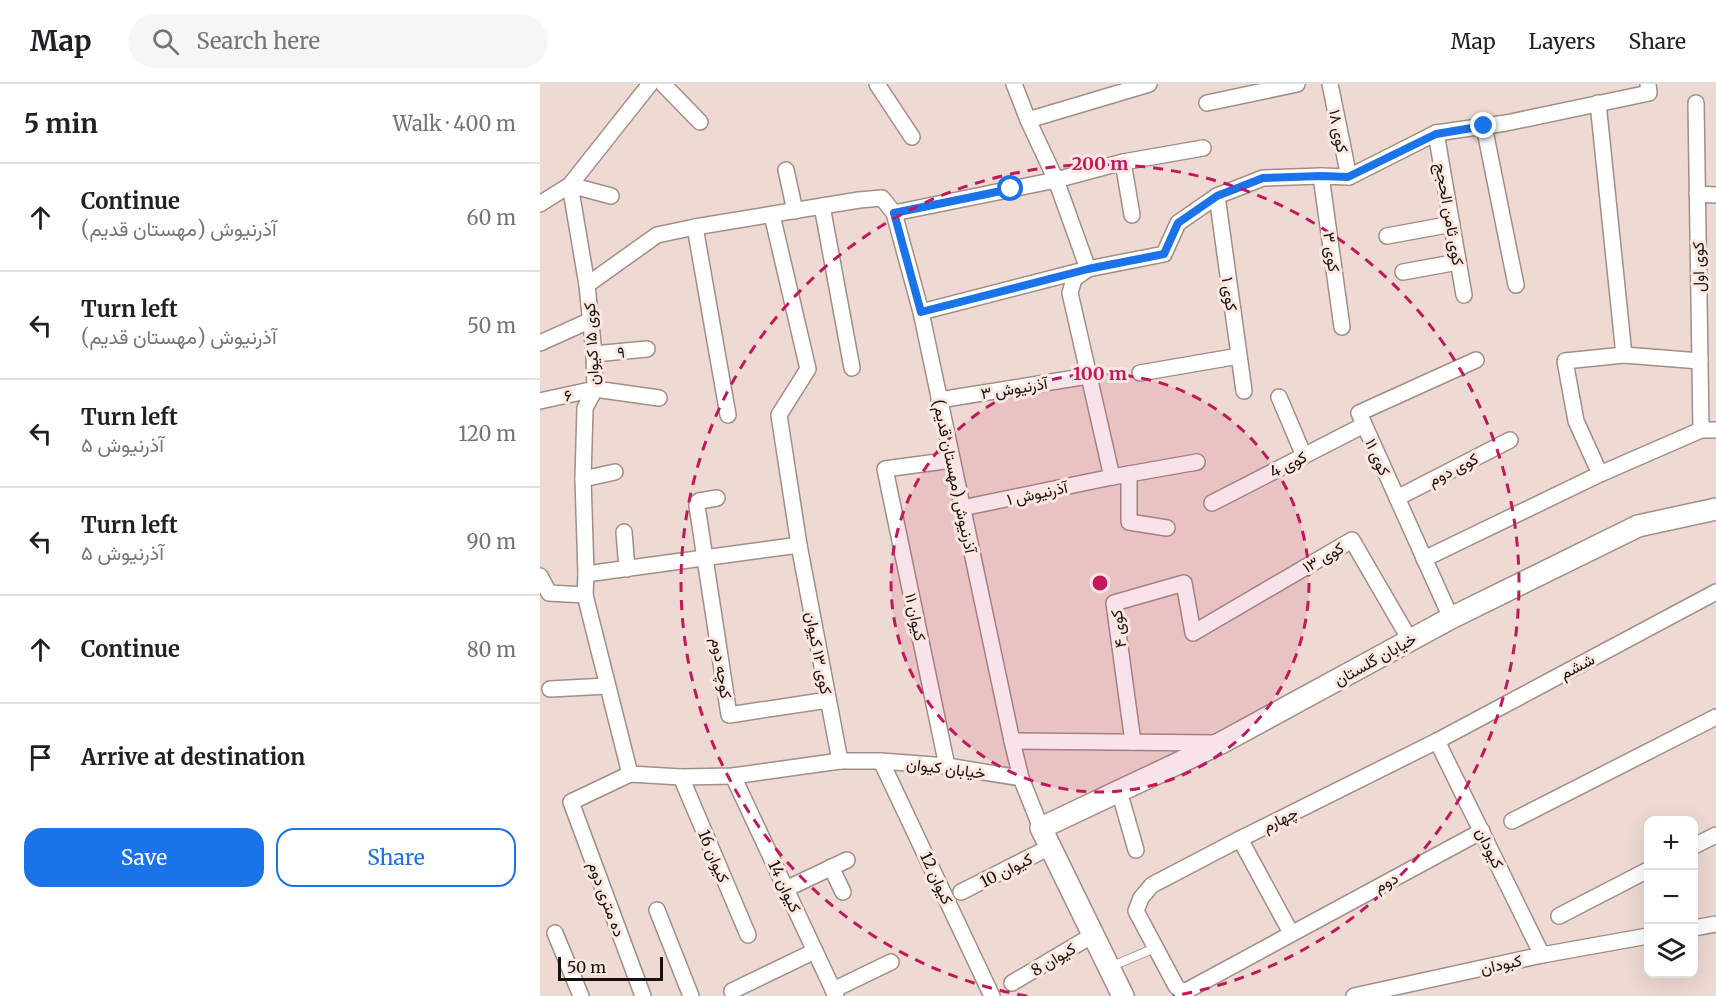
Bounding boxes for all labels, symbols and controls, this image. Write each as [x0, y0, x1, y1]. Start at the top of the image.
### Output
search box [128, 14, 548, 68]
text: Map [30, 23, 92, 59]
icon: search [149, 25, 182, 58]
text: Search here [197, 27, 320, 55]
text: Map [1451, 28, 1496, 55]
text: Layers [1529, 28, 1596, 55]
text: Share [1629, 28, 1686, 55]
text: 5 min [24, 107, 98, 140]
street label: کوی ۱۸ [1324, 108, 1353, 154]
text: Walk · 400 m [393, 111, 516, 136]
route end [1470, 112, 1496, 138]
text: 200 m [1072, 152, 1128, 175]
street label: کوی ثامن الحجج [1429, 161, 1469, 267]
route start [997, 175, 1023, 201]
text: Continue [81, 187, 180, 215]
icon: ahead [24, 201, 57, 234]
text: 60 m [466, 205, 516, 230]
text: آذرنیوش (مهستان قدیم) [81, 216, 277, 241]
street label: کوی ۳ [1318, 231, 1345, 273]
street label: کوی اول [1688, 242, 1709, 292]
street label: کوی ۱ [1217, 276, 1242, 312]
text: Turn left [81, 295, 178, 323]
street label: کوی ۱۵ کیوان [579, 302, 604, 386]
icon: left [24, 309, 57, 342]
text: 50 m [467, 313, 516, 338]
text: آذرنیوش (مهستان قدیم) [81, 324, 277, 349]
street label: ۹ [616, 342, 626, 362]
text: 100 m [1073, 362, 1127, 385]
street label: آذرنیوش ۳ [979, 373, 1050, 404]
street label: ۶ [562, 384, 574, 406]
street label: آذرنیوش (مهستان قدیم) [928, 397, 981, 556]
text: Turn left [81, 403, 178, 431]
icon: left [24, 417, 57, 450]
text: 120 m [458, 421, 516, 446]
text: آذرنیوش ۵ [81, 432, 164, 457]
street label: کوی ۱۱ [1360, 435, 1395, 479]
street label: کوی 4 [1266, 446, 1310, 483]
street label: کوی دوم [1425, 448, 1482, 491]
street label: آذرنیوش ۱ [1005, 477, 1071, 510]
text: Turn left [81, 511, 178, 539]
icon: left [24, 525, 57, 558]
text: 90 m [466, 529, 516, 554]
street label: کوی ۱۳ [1299, 537, 1348, 578]
text: آذرنیوش ۵ [81, 540, 164, 565]
centre of rings [1090, 573, 1110, 593]
street label: کیوان ۱۱ [900, 591, 931, 643]
street label: کوی ۴ [1106, 609, 1131, 649]
street label: کوی ۱۳ کیوان [800, 610, 837, 696]
street label: خیابان گلستان [1330, 628, 1420, 690]
icon: ahead [24, 633, 57, 666]
text: Continue [81, 635, 180, 663]
street label: کوچه دوم [705, 636, 737, 700]
text: 80 m [467, 637, 516, 662]
street label: ششم [1556, 649, 1598, 684]
icon: arrive [24, 741, 57, 774]
text: Arrive at destination [81, 743, 305, 771]
street label: خیابان کیوان [905, 753, 987, 784]
street label: چهارم [1259, 802, 1302, 838]
map controls [1644, 816, 1698, 978]
button: + [1644, 816, 1698, 870]
street label: کیودان [1471, 824, 1508, 872]
street label: کیوان 16 [693, 827, 734, 886]
button: Save [24, 828, 264, 887]
button: Share [276, 828, 516, 887]
street label: کیوان 12 [915, 848, 958, 908]
street label: کیوان 10 [976, 848, 1036, 893]
street label: کیوان 14 [763, 857, 806, 916]
street label: ده متری دوم [583, 859, 630, 940]
street label: دوم [1371, 867, 1402, 897]
button: − [1644, 870, 1698, 924]
button: layers [1644, 924, 1698, 978]
street label: کیوان 8 [1027, 938, 1080, 981]
street label: کبودان [1478, 950, 1524, 979]
scale bar [558, 954, 663, 982]
text: 50 m [567, 957, 606, 977]

